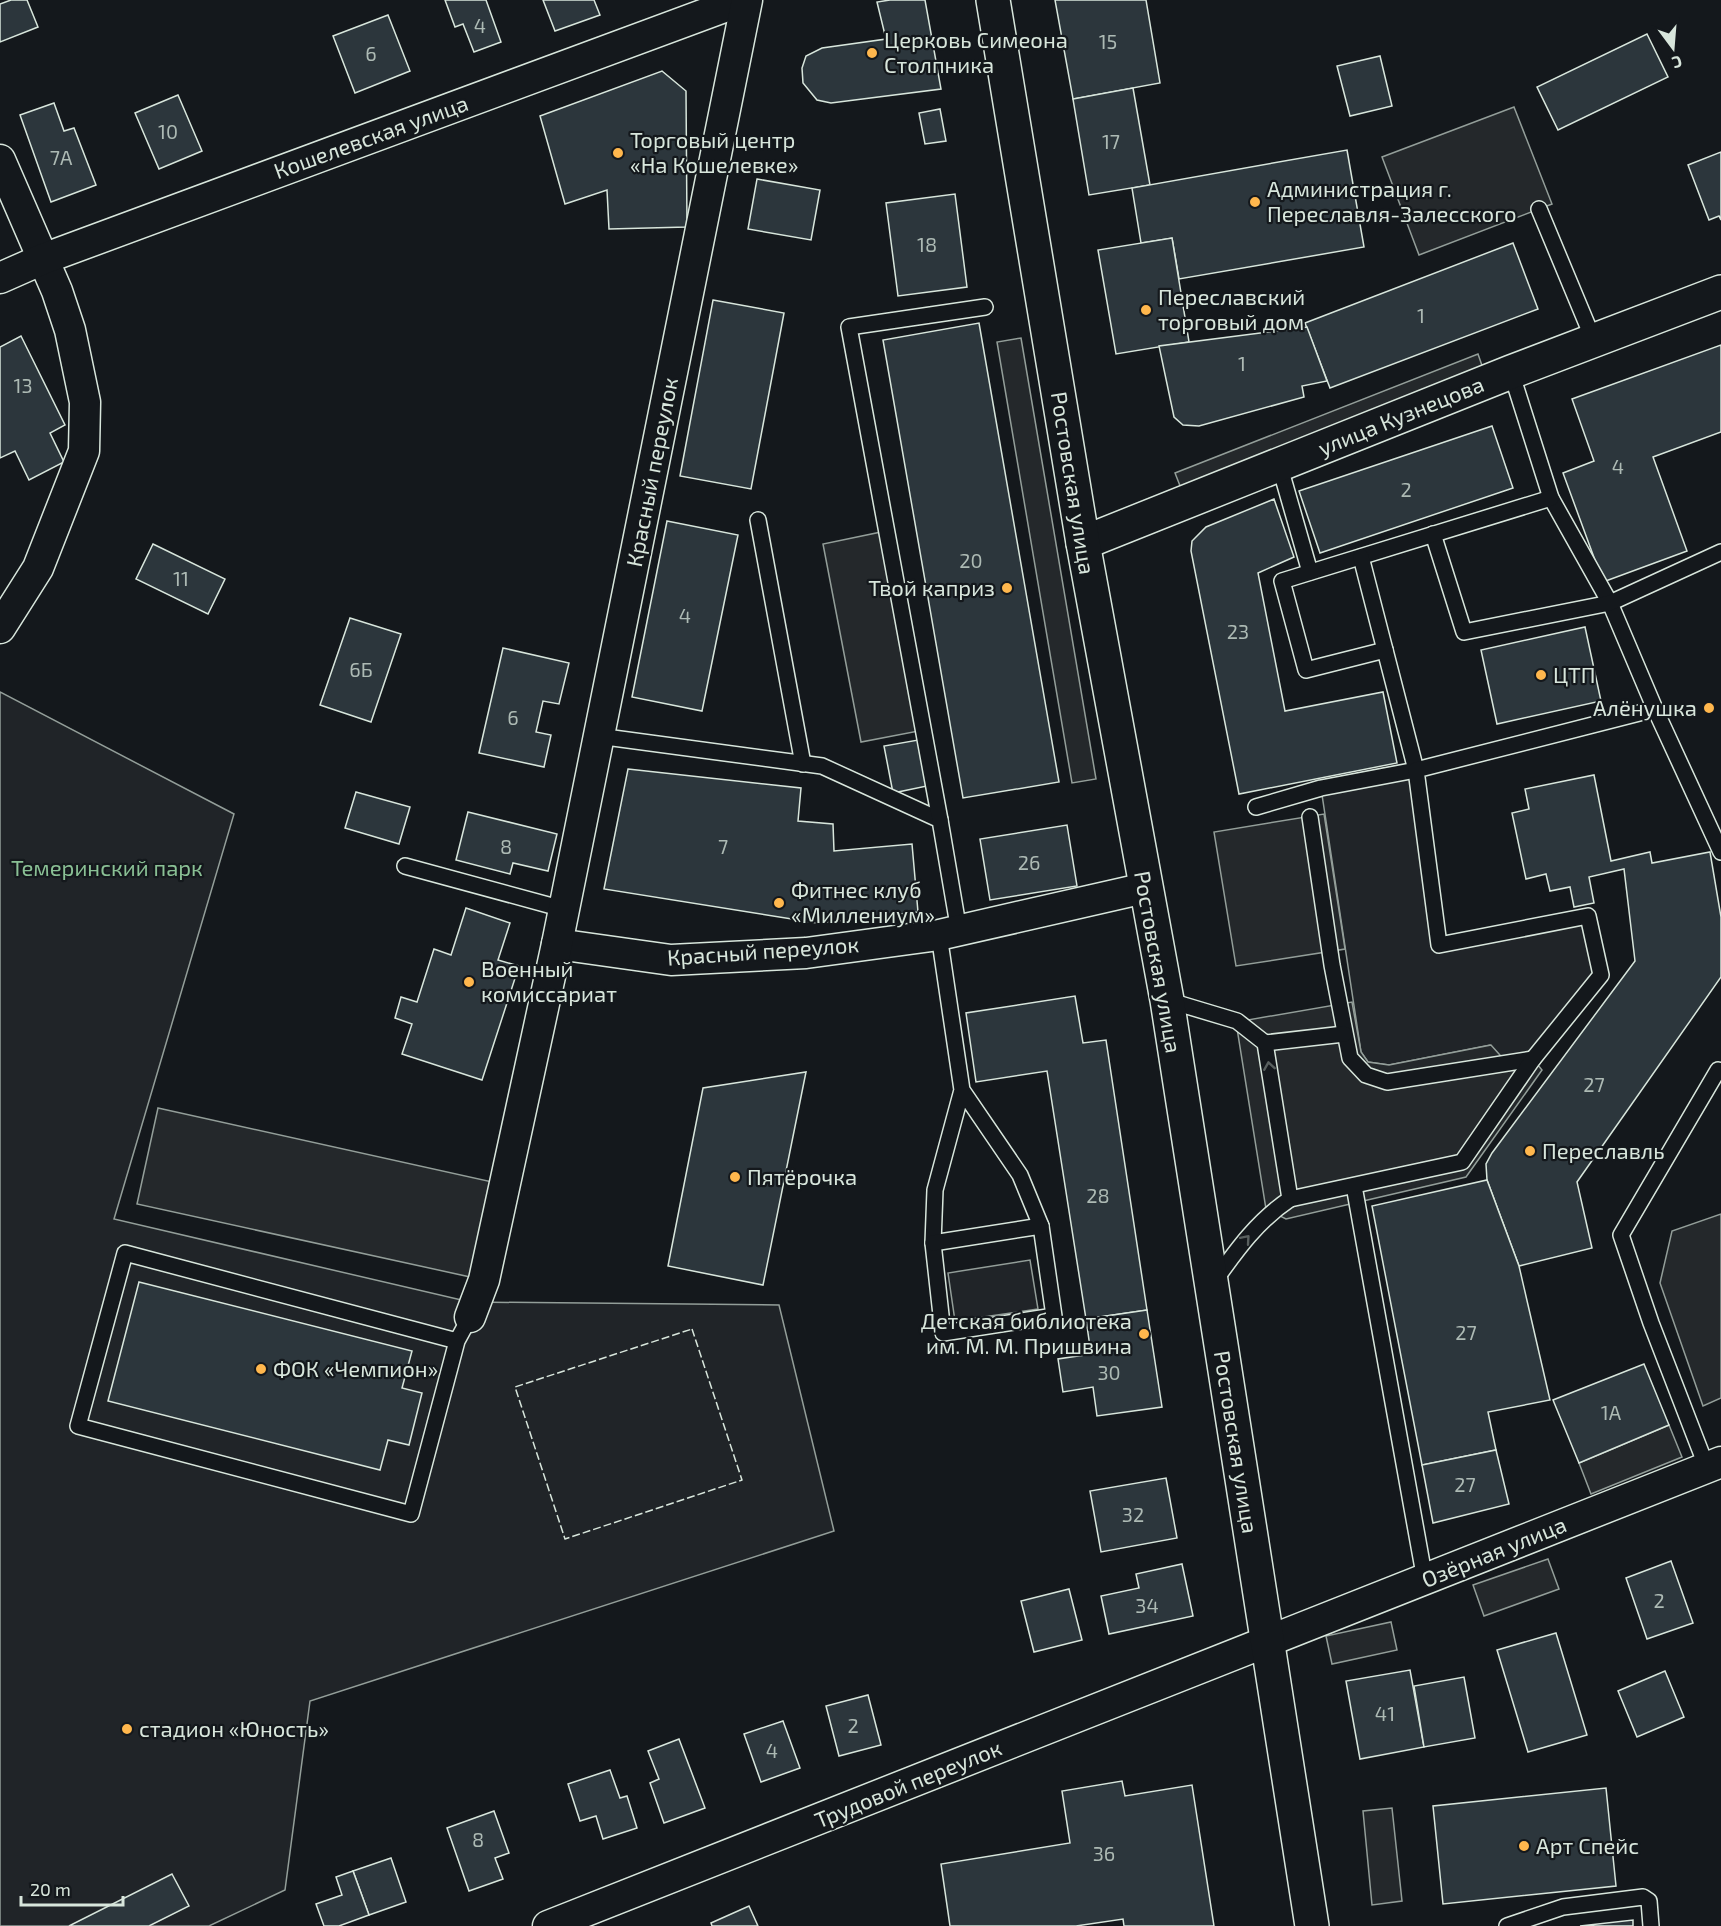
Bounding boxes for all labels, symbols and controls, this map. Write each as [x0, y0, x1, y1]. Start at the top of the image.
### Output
house number: 4 [474, 13, 486, 37]
north arrow [1643, 18, 1703, 78]
place label: Церковь Симеона Столпника [884, 26, 1068, 77]
house number: 15 [1099, 29, 1117, 53]
house number: 6 [365, 41, 377, 65]
marker: Церковь Симеона Столпника [865, 46, 879, 60]
text: С [1670, 52, 1684, 73]
street label: Кошелевская улица [270, 89, 472, 184]
house number: 10 [158, 119, 178, 143]
place label: Торговый центр «На Кошелевке» [630, 126, 798, 177]
house number: 17 [1102, 129, 1120, 153]
house number: 7А [50, 145, 73, 169]
marker: Торговый центр «На Кошелевке» [611, 146, 625, 160]
place label: Администрация г. Переславля-Залесского [1267, 175, 1517, 226]
marker: Администрация г. Переславля-Залесского [1248, 195, 1262, 209]
house number: 18 [917, 232, 937, 256]
place label: Переславский торговый дом [1158, 283, 1305, 334]
marker: Переславский торговый дом [1139, 303, 1153, 317]
house number: 1 [1417, 303, 1425, 327]
house number: 1 [1238, 351, 1246, 375]
street label: улица Кузнецова [1314, 370, 1488, 461]
house number: 13 [13, 373, 33, 397]
street label: Красный переулок [620, 375, 683, 569]
street label: Ростовская улица [1046, 390, 1101, 576]
house number: 4 [1612, 454, 1624, 478]
house number: 2 [1400, 477, 1412, 501]
house number: 20 [959, 548, 983, 572]
house number: 11 [173, 566, 189, 590]
place label: Твой каприз [868, 574, 995, 600]
marker: Твой каприз [1000, 581, 1014, 595]
house number: 4 [679, 603, 691, 627]
house number: 23 [1227, 619, 1249, 643]
house number: 6Б [349, 657, 373, 681]
place label: ЦТП [1553, 661, 1595, 687]
marker: ЦТП [1534, 668, 1548, 682]
place label: Алёнушка [1593, 694, 1697, 721]
marker: Алёнушка [1702, 701, 1716, 715]
house number: 6 [507, 705, 519, 729]
house number: 8 [500, 834, 512, 858]
house number: 7 [718, 834, 728, 858]
house number: 26 [1018, 850, 1040, 874]
park label: Темеринский парк [11, 854, 203, 880]
street label: Ростовская улица [1129, 869, 1188, 1055]
place label: Фитнес клуб «Миллениум» [791, 876, 935, 928]
marker: Фитнес клуб «Миллениум» [772, 896, 786, 910]
street label: Красный переулок [666, 930, 860, 971]
place label: Военный комиссариат [481, 955, 617, 1006]
marker: Военный комиссариат [462, 975, 476, 989]
one-way arrow [1263, 1061, 1275, 1070]
house number: 27 [1583, 1072, 1605, 1096]
place label: Переславль [1542, 1137, 1665, 1163]
marker: Переславль [1523, 1144, 1537, 1158]
place label: Пятёрочка [747, 1163, 857, 1189]
marker: Пятёрочка [728, 1170, 742, 1184]
house number: 28 [1086, 1183, 1110, 1207]
one-way arrow [1239, 1235, 1250, 1246]
place label: Детская библиотека им. М. М. Пришвина [921, 1307, 1132, 1358]
house number: 27 [1455, 1320, 1477, 1344]
marker: Детская библиотека им. М. М. Пришвина [1137, 1327, 1151, 1341]
street label: Ростовская улица [1209, 1349, 1264, 1535]
place label: ФОК «Чемпион» [273, 1355, 438, 1381]
house number: 30 [1097, 1360, 1121, 1384]
marker: ФОК «Чемпион» [254, 1362, 268, 1376]
house number: 1А [1601, 1400, 1622, 1424]
house number: 27 [1454, 1472, 1476, 1496]
house number: 32 [1122, 1502, 1144, 1526]
street label: Озёрная улица [1418, 1510, 1570, 1593]
house number: 2 [1653, 1588, 1665, 1612]
house number: 34 [1135, 1593, 1159, 1617]
house number: 41 [1375, 1701, 1395, 1725]
house number: 2 [847, 1713, 859, 1737]
place label: стадион «Юность» [139, 1715, 329, 1741]
marker: стадион «Юность» [120, 1722, 134, 1736]
street label: Трудовой переулок [810, 1734, 1005, 1833]
house number: 4 [766, 1738, 778, 1762]
house number: 8 [472, 1827, 484, 1851]
place label: Арт Спейс [1536, 1832, 1639, 1858]
marker: Арт Спейс [1517, 1839, 1531, 1853]
house number: 36 [1093, 1841, 1115, 1865]
scale bar [21, 1869, 123, 1907]
text: 20 m [30, 1878, 71, 1900]

